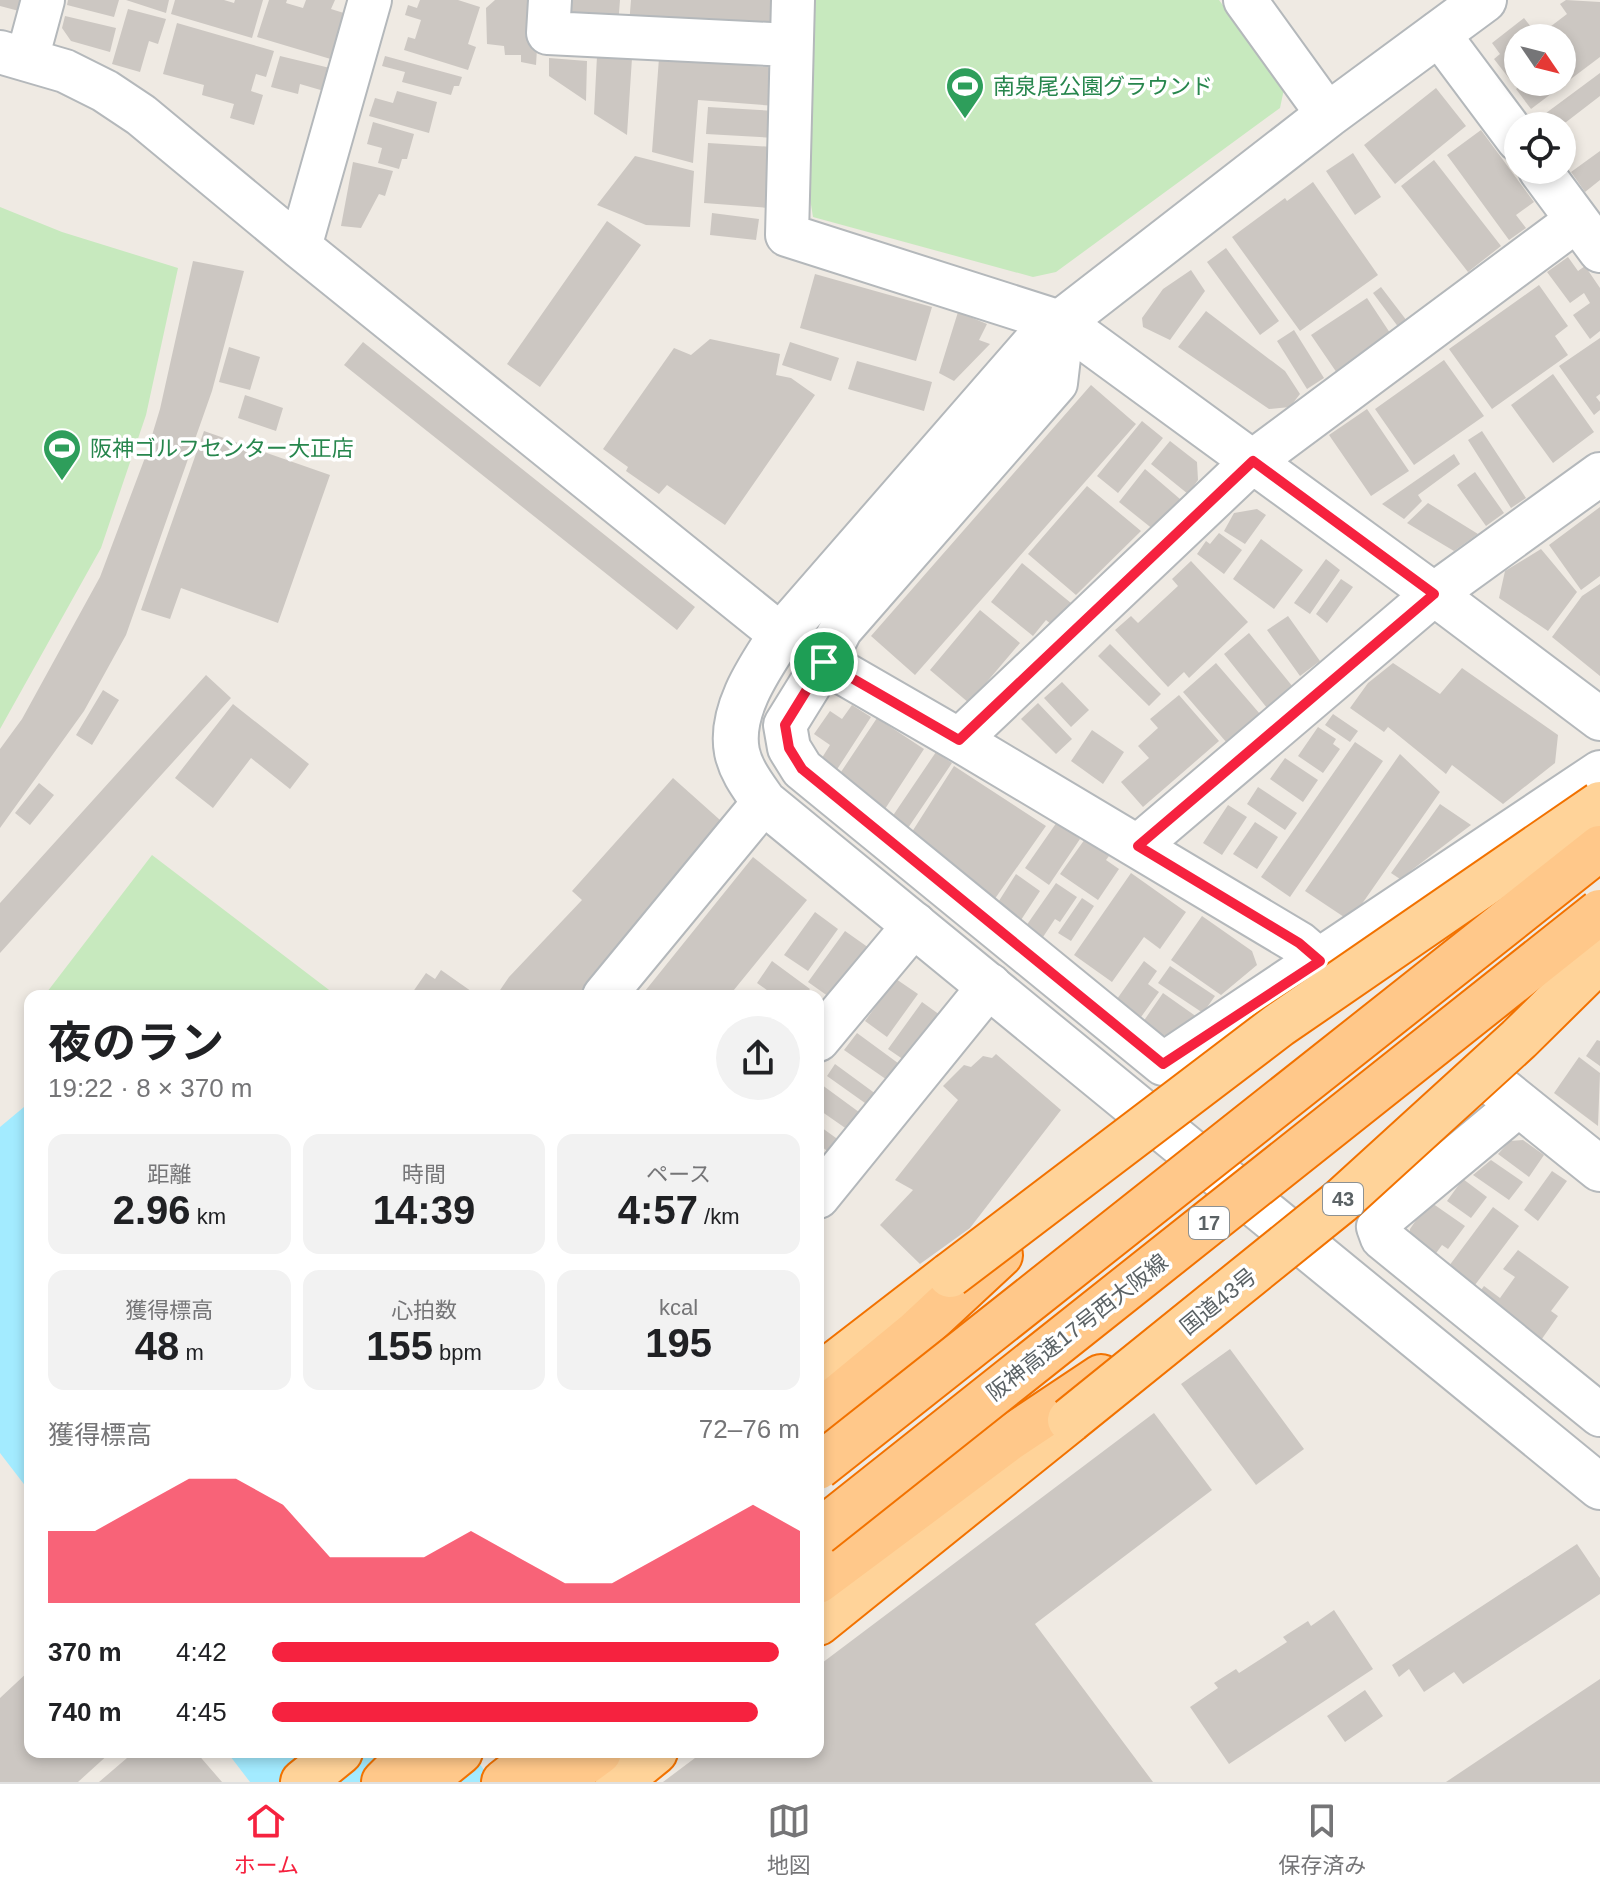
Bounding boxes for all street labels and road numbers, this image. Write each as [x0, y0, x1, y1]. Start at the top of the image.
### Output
road number: 43 [1323, 1183, 1363, 1215]
road number: 17 [1189, 1207, 1229, 1239]
street label: 阪神高速17号西大阪線 [982, 1249, 1173, 1406]
street label: 国道43号 [1175, 1263, 1261, 1340]

